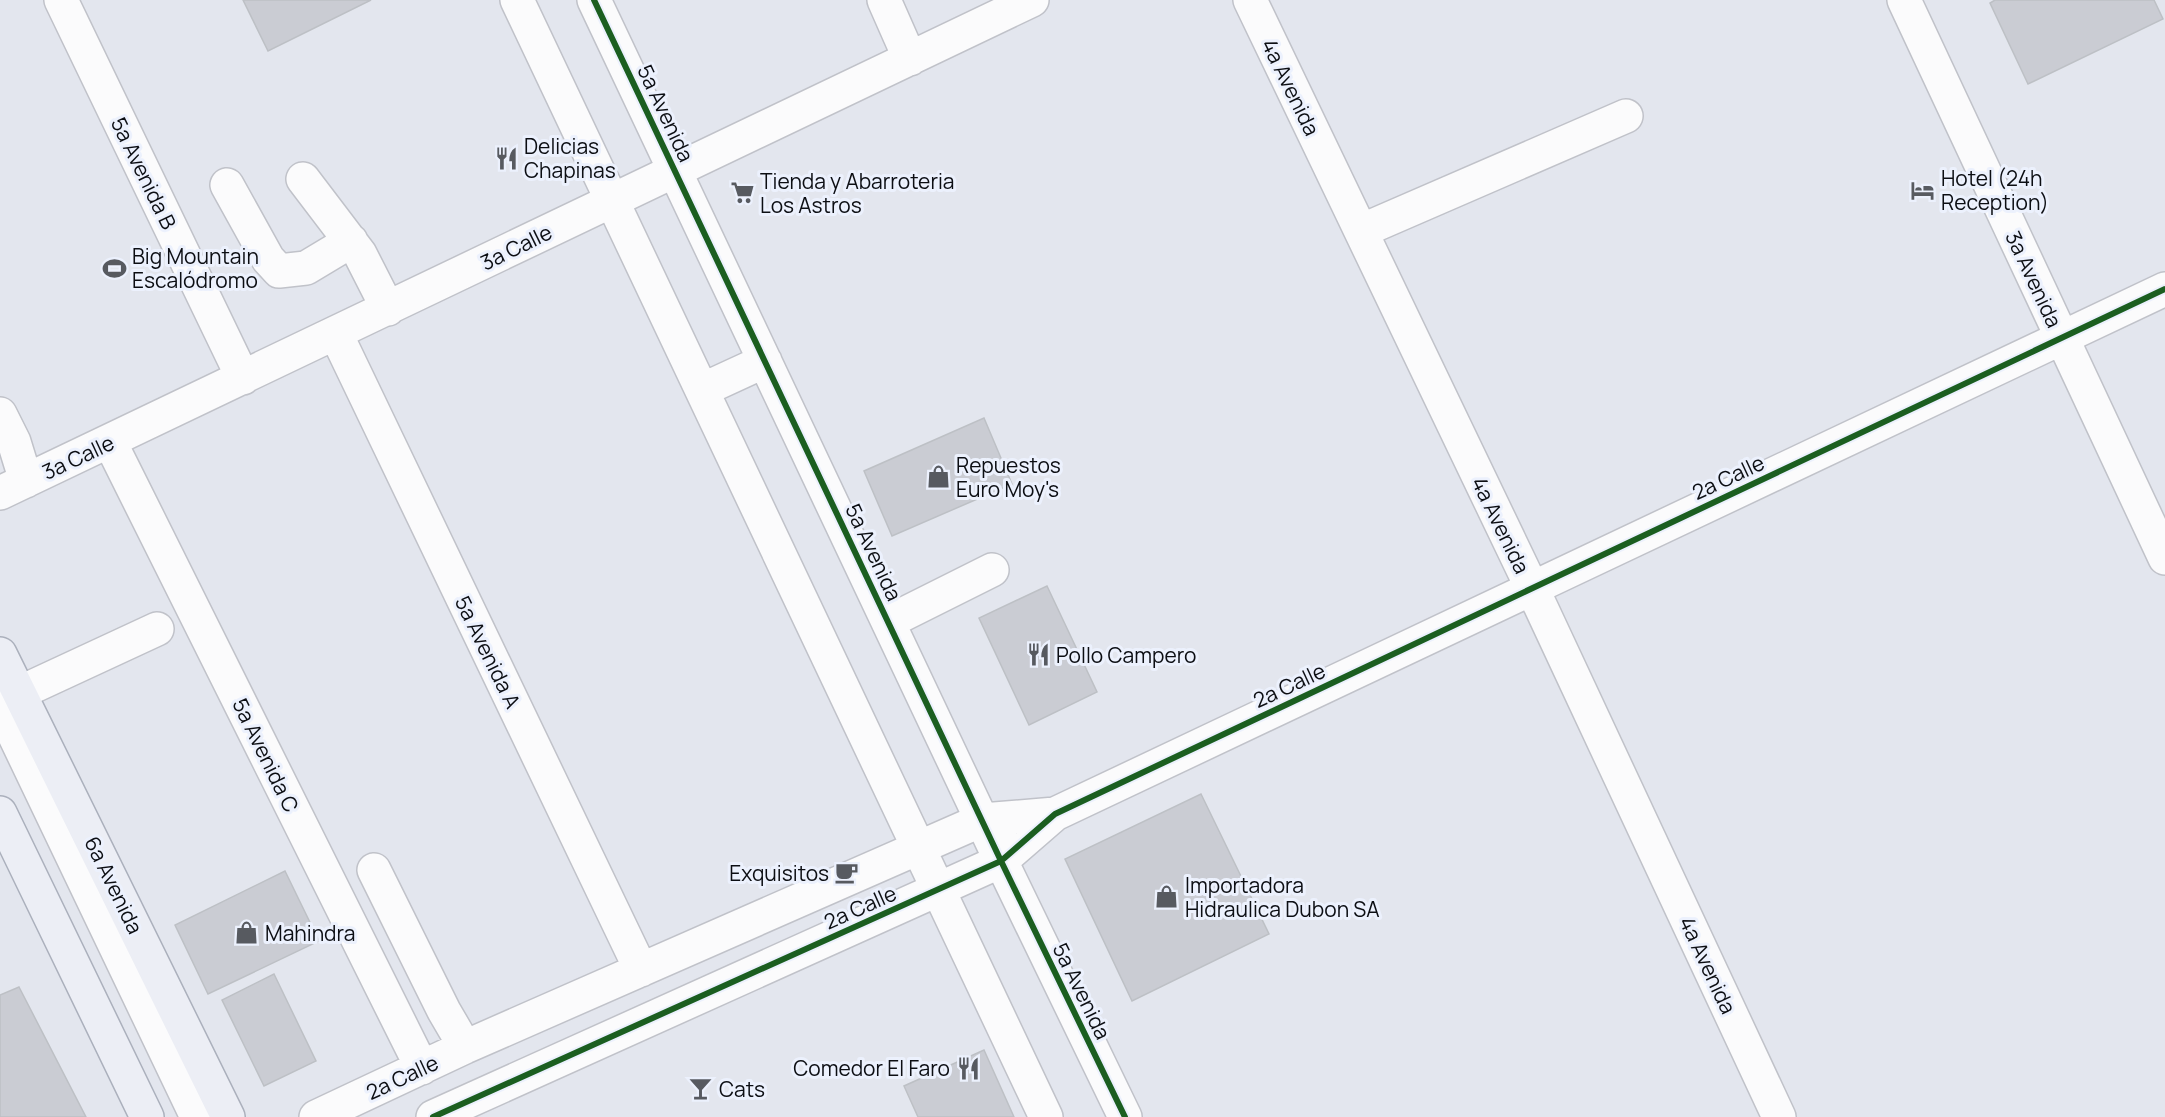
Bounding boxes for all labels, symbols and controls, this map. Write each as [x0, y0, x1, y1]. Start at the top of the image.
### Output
street label: 4a Avenida [1256, 34, 1326, 140]
street label: 5a Avenida [631, 60, 701, 166]
street label: 5a Avenida B [105, 112, 183, 234]
place label: Delicias Chapinas [524, 132, 616, 184]
restaurant icon: Delicias Chapinas [493, 145, 519, 171]
place label: Hotel (24h Reception) [1941, 164, 2049, 216]
place label: Tienda y Abarroteria Los Astros [760, 167, 955, 219]
hotel icon: Hotel (24h Reception) [1910, 177, 1936, 203]
supermarket icon: Tienda y Abarroteria Los Astros [729, 180, 755, 206]
street label: 3a Calle [476, 218, 556, 276]
street label: 3a Avenida [1999, 226, 2069, 332]
place label: Big Mountain Escalódromo [132, 242, 259, 294]
sports icon: Big Mountain Escalódromo [101, 255, 127, 281]
street label: 3a Calle [38, 428, 118, 486]
street label: 2a Calle [1687, 448, 1769, 506]
place label: Repuestos Euro Moy's [956, 451, 1061, 503]
shop icon: Repuestos Euro Moy's [925, 464, 951, 490]
street label: 4a Avenida [1466, 472, 1536, 578]
street label: 5a Avenida [839, 499, 909, 605]
street label: 5a Avenida A [449, 591, 527, 713]
place label: Pollo Campero [1056, 641, 1196, 669]
restaurant icon: Pollo Campero [1025, 642, 1051, 668]
street label: 2a Calle [1248, 656, 1330, 714]
street label: 5a Avenida C [226, 693, 306, 817]
street label: 6a Avenida [78, 832, 150, 938]
place label: Exquisitos [729, 859, 829, 887]
cafe icon: Exquisitos [834, 860, 860, 886]
place label: Importadora Hidraulica Dubon SA [1185, 871, 1380, 923]
street label: 2a Calle [819, 879, 901, 935]
shop icon: Importadora Hidraulica Dubon SA [1154, 884, 1180, 910]
street label: 4a Avenida [1673, 912, 1743, 1018]
place label: Mahindra [265, 919, 355, 947]
shop icon: Mahindra [234, 920, 260, 946]
street label: 5a Avenida [1047, 938, 1117, 1044]
street label: 2a Calle [361, 1048, 443, 1106]
place label: Comedor El Faro [793, 1054, 950, 1082]
restaurant icon: Comedor El Faro [955, 1055, 981, 1081]
place label: Cats [719, 1075, 765, 1103]
bar icon: Cats [688, 1076, 714, 1102]

